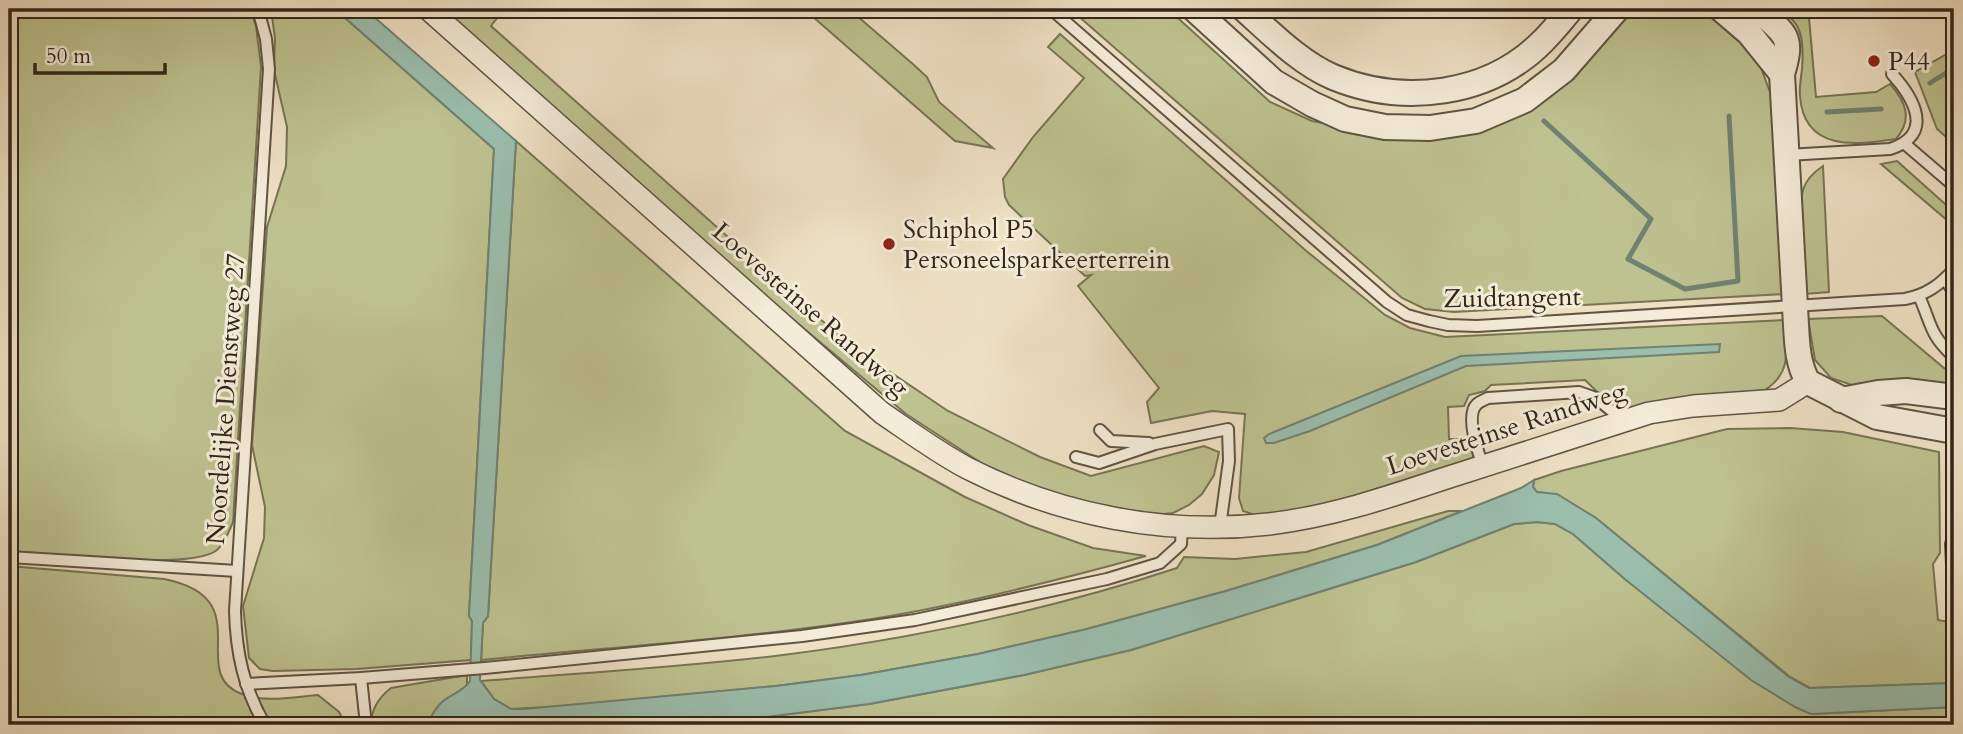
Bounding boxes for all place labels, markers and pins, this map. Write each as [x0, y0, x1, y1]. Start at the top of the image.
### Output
place label: P44 [1888, 44, 1930, 79]
marker: P44 [1866, 53, 1882, 69]
place label: Schiphol P5 Personeelsparkeerterrein [903, 212, 1171, 277]
marker: Schiphol P5 Personeelsparkeerterrein [881, 236, 897, 252]

